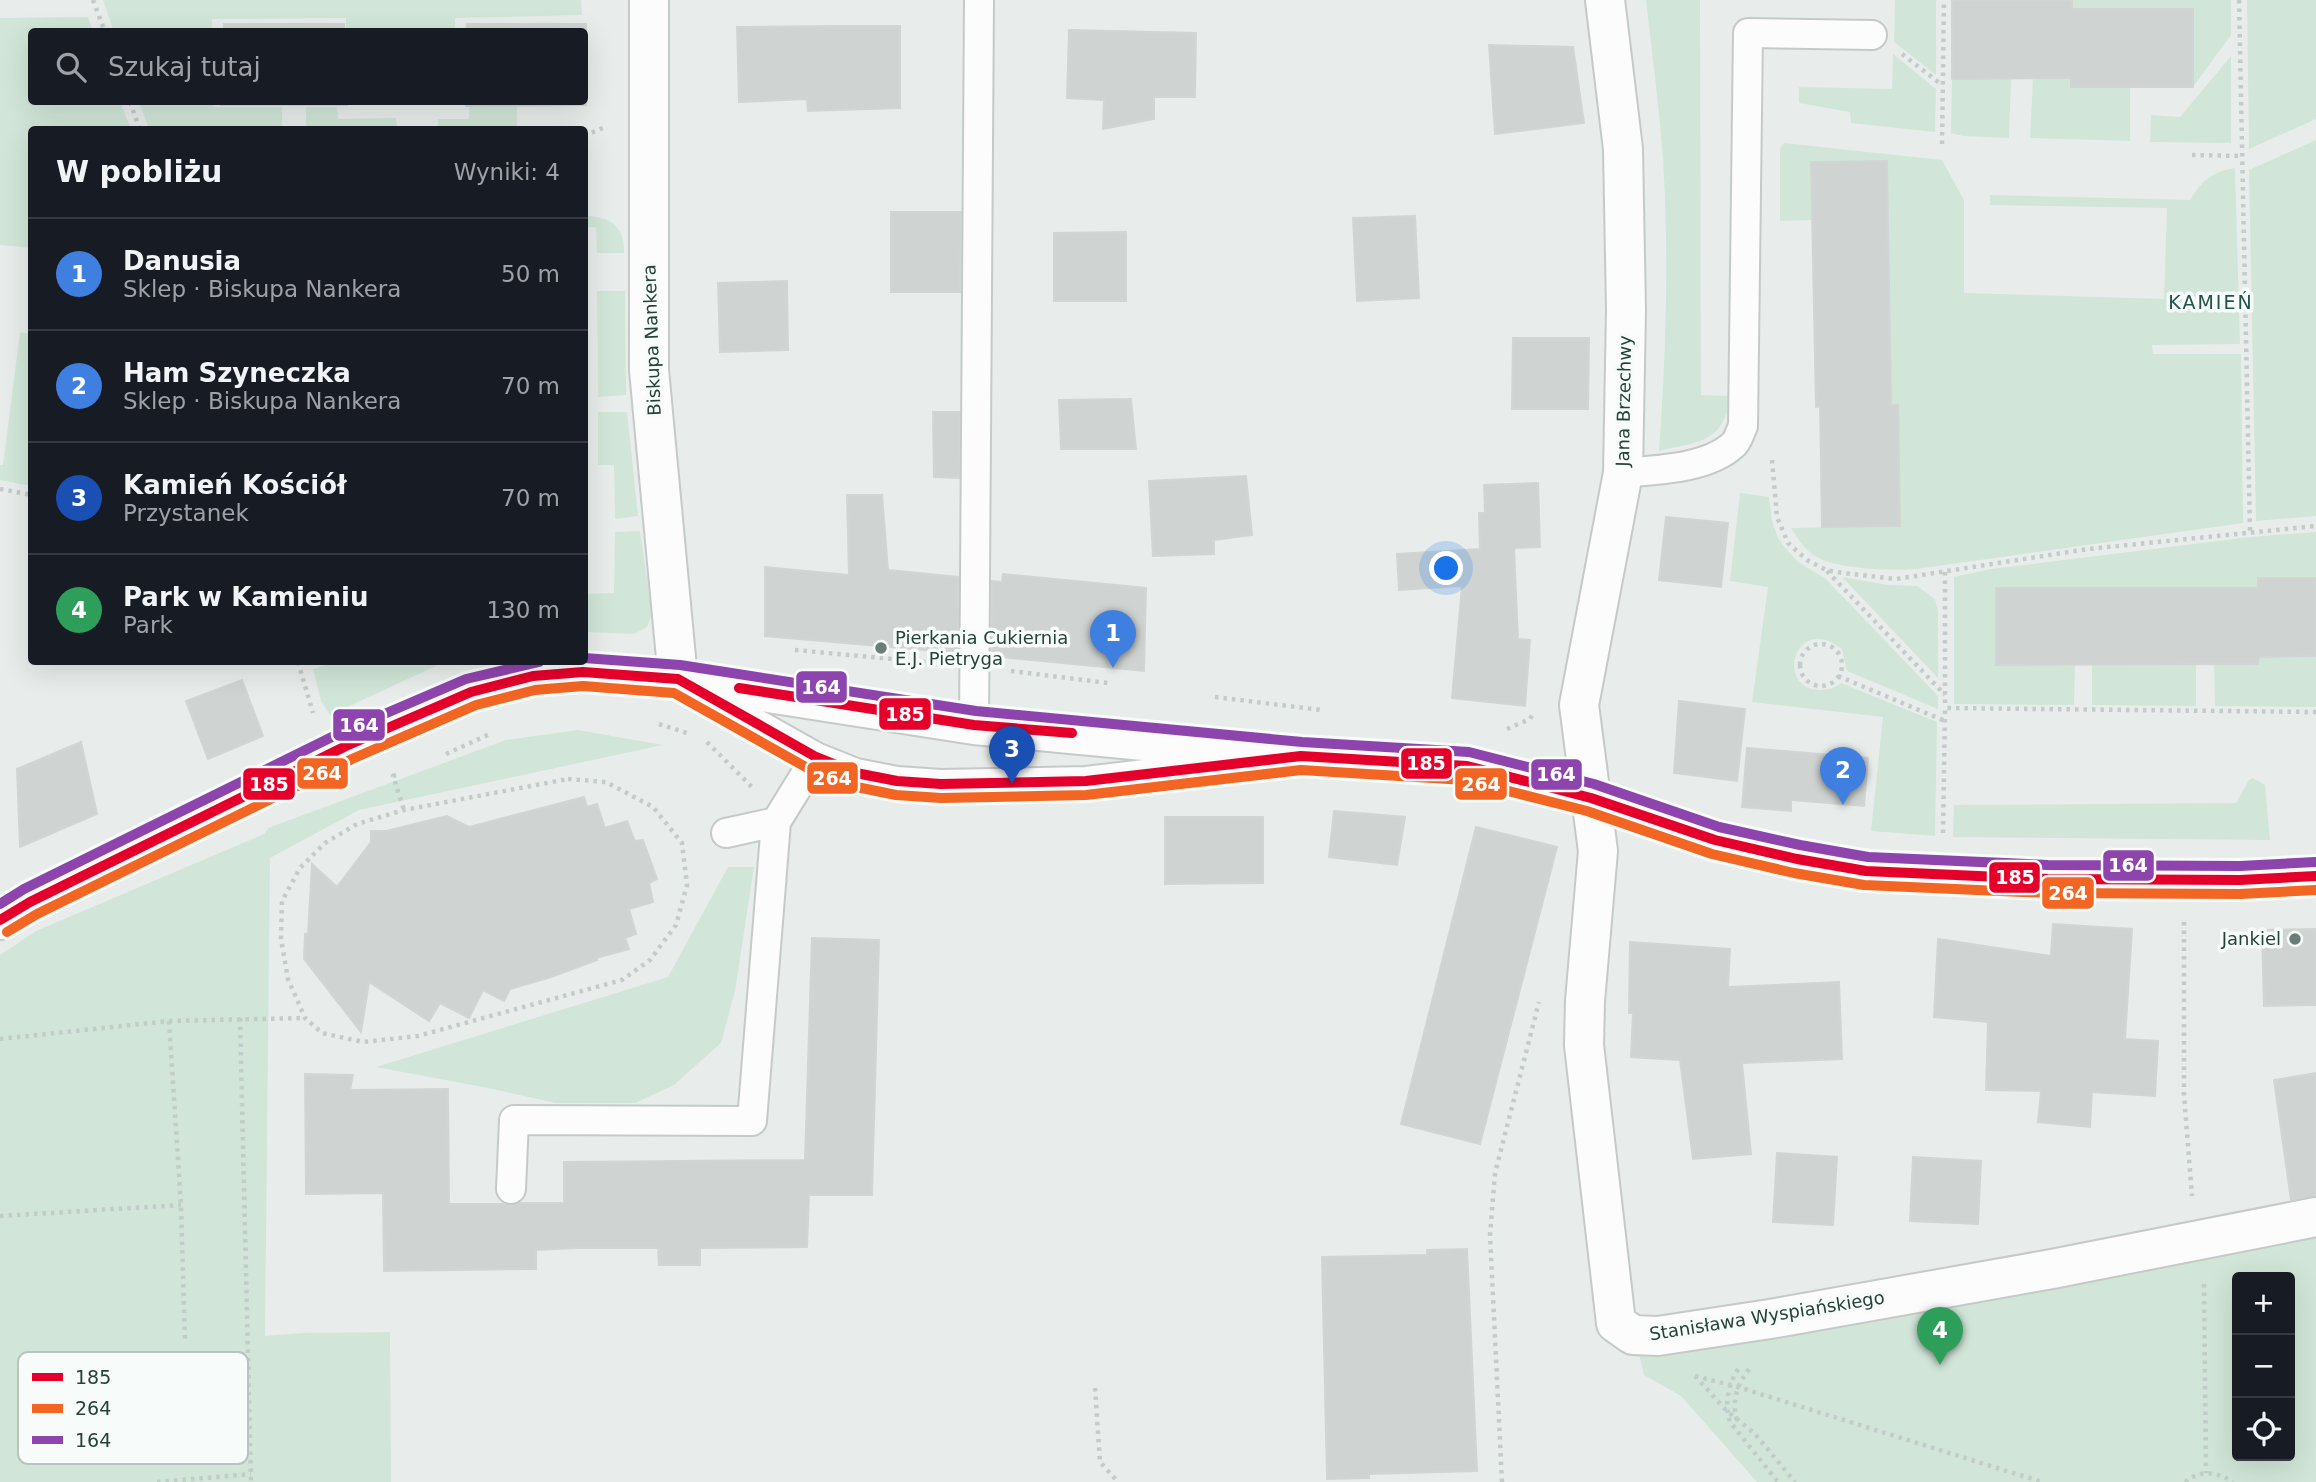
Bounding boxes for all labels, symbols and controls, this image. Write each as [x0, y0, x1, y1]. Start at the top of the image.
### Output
search box [28, 28, 588, 105]
icon: search [52, 48, 90, 86]
text: Szukaj tutaj [108, 52, 261, 82]
text: W pobliżu [56, 154, 222, 189]
text: Wyniki: 4 [454, 159, 560, 185]
text: Danusia [123, 246, 241, 276]
text: 1 [71, 261, 87, 287]
text: 50 m [501, 261, 560, 287]
street label: Biskupa Nankera [638, 264, 665, 416]
text: Sklep · Biskupa Nankera [123, 276, 401, 302]
district label: KAMIEŃ [2168, 291, 2254, 313]
street label: Jana Brzechwy [1612, 335, 1635, 468]
text: Ham Szyneczka [123, 358, 351, 388]
text: 2 [71, 373, 87, 399]
text: 70 m [501, 373, 560, 399]
text: Sklep · Biskupa Nankera [123, 388, 401, 414]
text: Kamień Kościół [123, 470, 347, 500]
text: 3 [71, 485, 87, 511]
text: 70 m [501, 485, 560, 511]
text: Przystanek [123, 500, 249, 526]
your location [1429, 551, 1463, 585]
text: Park w Kamieniu [123, 582, 368, 612]
text: 4 [71, 597, 87, 623]
text: 130 m [486, 597, 560, 623]
pin: 1 [1090, 610, 1136, 668]
text: Park [123, 612, 173, 638]
place label: Pierkania Cukiernia E.J. Pietryga [895, 627, 1068, 669]
marker: Pierkania Cukiernia E.J. Pietryga [873, 640, 889, 656]
line badge: 164 [795, 670, 848, 704]
text: 164 [801, 676, 841, 698]
line badge: 185 [878, 697, 932, 731]
text: 185 [885, 703, 925, 725]
line badge: 164 [332, 708, 386, 742]
text: 164 [339, 714, 379, 736]
pin: 3 [989, 726, 1035, 784]
line badge: 185 [1400, 747, 1453, 780]
pin: 2 [1820, 747, 1866, 805]
text: 185 [1406, 752, 1446, 774]
line badge: 264 [296, 757, 349, 790]
line badge: 164 [1530, 758, 1583, 791]
line badge: 264 [806, 761, 859, 795]
text: 264 [302, 762, 342, 784]
text: 164 [1536, 763, 1576, 785]
line badge: 185 [242, 767, 296, 801]
text: 264 [812, 767, 852, 789]
line badge: 264 [1454, 767, 1508, 801]
text: 185 [249, 773, 289, 795]
text: 264 [1461, 773, 1501, 795]
line badge: 164 [2102, 849, 2155, 882]
text: 164 [2108, 854, 2148, 876]
line badge: 185 [1988, 861, 2041, 894]
text: 185 [1995, 866, 2035, 888]
line badge: 264 [2041, 876, 2095, 910]
text: 264 [2048, 882, 2088, 904]
place label: Jankiel [2221, 928, 2281, 949]
marker: Jankiel [2287, 931, 2303, 947]
map controls [2232, 1272, 2295, 1461]
button: + [2232, 1272, 2295, 1335]
street label: Stanisława Wyspiańskiego [1648, 1287, 1886, 1344]
pin: 4 [1917, 1307, 1963, 1365]
button: − [2232, 1335, 2295, 1398]
legend [18, 1352, 248, 1464]
text: 185 [75, 1366, 111, 1388]
text: 264 [75, 1397, 111, 1419]
button: locate [2232, 1398, 2295, 1461]
text: 164 [75, 1429, 111, 1451]

